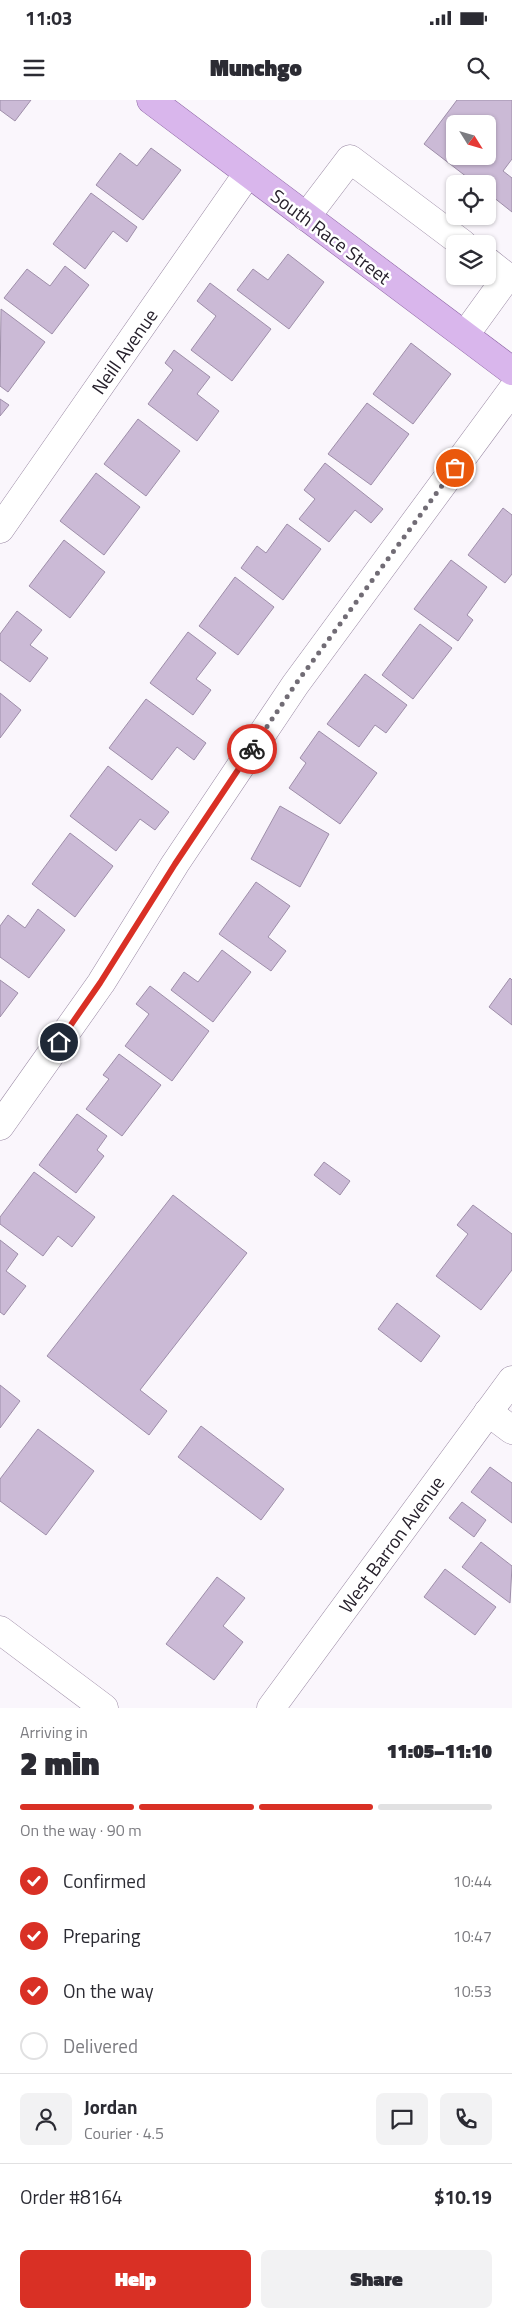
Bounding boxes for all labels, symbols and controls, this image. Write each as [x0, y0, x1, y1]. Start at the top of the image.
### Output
text: 11:03 [25, 3, 72, 32]
text: Munchgo [210, 51, 302, 85]
icon: menu [20, 54, 48, 82]
icon: search [464, 54, 492, 82]
north arrow [446, 115, 496, 165]
map controls [446, 115, 496, 285]
button: locate [446, 175, 496, 225]
street label: South Race Street [265, 181, 397, 291]
button: layers [446, 235, 496, 285]
street label: Neill Avenue [84, 302, 164, 400]
pin [434, 447, 476, 489]
icon: bag [441, 454, 469, 482]
courier [227, 724, 277, 774]
icon: bike [238, 735, 266, 763]
pin [38, 1021, 80, 1063]
icon: home [45, 1028, 73, 1056]
street label: West Barron Avenue [331, 1469, 451, 1619]
text: Arriving in [20, 1720, 88, 1744]
text: 11:05–11:10 [387, 1736, 492, 1765]
text: 2 min [20, 1739, 100, 1787]
text: On the way · 90 m [20, 1818, 142, 1842]
text: Confirmed [63, 1866, 146, 1895]
icon: check [20, 1867, 48, 1895]
text: 10:44 [453, 1869, 492, 1893]
text: Preparing [63, 1921, 140, 1950]
icon: check [20, 1922, 48, 1950]
text: 10:47 [453, 1924, 492, 1948]
text: On the way [63, 1976, 154, 2005]
icon: check [20, 1977, 48, 2005]
text: 10:53 [453, 1979, 492, 2003]
text: Delivered [63, 2031, 138, 2060]
text: Jordan [84, 2092, 137, 2121]
button: person [20, 2093, 72, 2145]
button: chat [376, 2093, 428, 2145]
button: phone [440, 2093, 492, 2145]
text: Courier · 4.5 [84, 2121, 164, 2145]
text: Order #8164 [20, 2182, 122, 2211]
text: $10.19 [434, 2182, 492, 2211]
button: Help [20, 2250, 251, 2308]
button: Share [261, 2250, 492, 2308]

